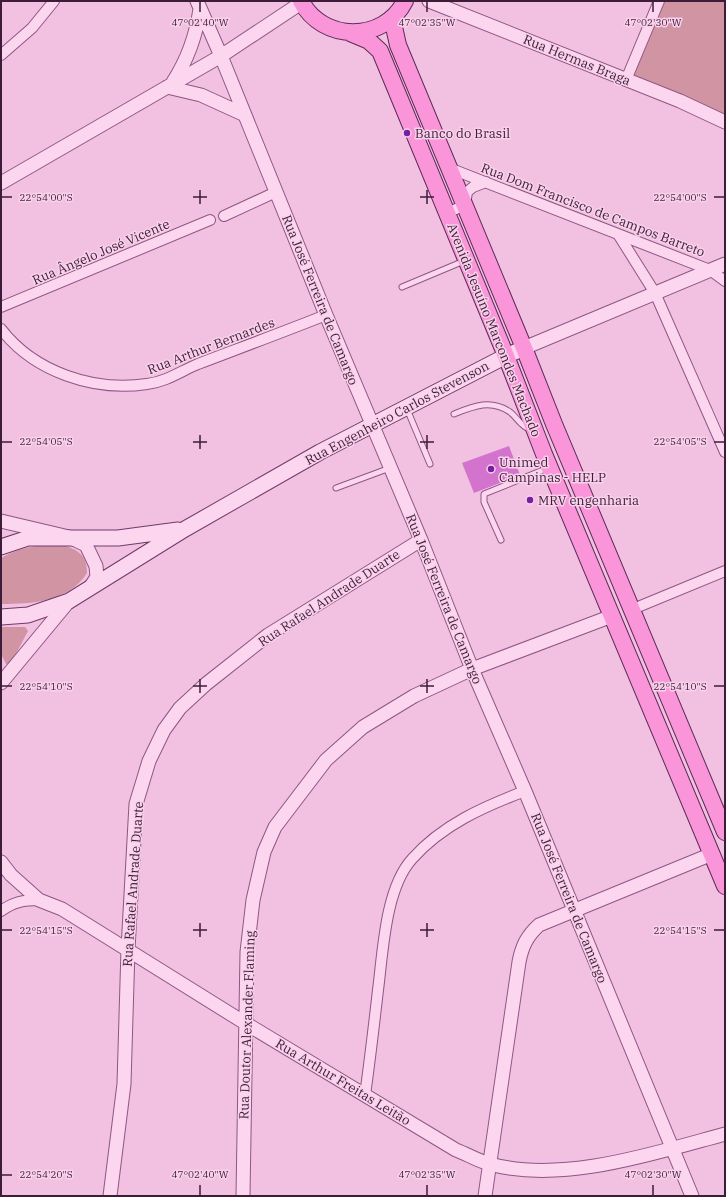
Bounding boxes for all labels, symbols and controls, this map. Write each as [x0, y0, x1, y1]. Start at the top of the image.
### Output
text: 47°02'40"W [171, 16, 229, 29]
text: 47°02'35"W [398, 16, 456, 29]
text: 47°02'30"W [624, 16, 682, 29]
street label: Rua Hermas Braga [521, 31, 633, 89]
place label: Banco do Brasil [415, 125, 510, 142]
marker: Banco do Brasil [402, 128, 412, 138]
street label: Rua Dom Francisco de Campos Barreto [479, 159, 707, 261]
text: 22°54'00"S [19, 191, 73, 204]
text: 22°54'00"S [653, 191, 707, 204]
street label: Rua José Ferreira de Camargo [278, 212, 362, 388]
street label: Rua Ângelo José Vicente [30, 215, 172, 289]
street label: Avenida Jesuíno Marcondes Machado [443, 221, 545, 439]
street label: Rua Arthur Bernardes [145, 314, 277, 378]
street label: Rua Engenheiro Carlos Stevenson [302, 357, 492, 469]
text: 22°54'05"S [19, 435, 73, 448]
text: 22°54'05"S [653, 435, 707, 448]
place label: Unimed Campinas - HELP [499, 454, 606, 486]
marker: Unimed Campinas - HELP [486, 464, 496, 474]
place label: MRV engenharia [538, 492, 639, 509]
marker: MRV engenharia [525, 495, 535, 505]
street label: Rua José Ferreira de Camargo [402, 511, 486, 687]
street label: Rua Rafael Andrade Duarte [255, 546, 403, 650]
text: 22°54'10"S [19, 680, 73, 693]
text: 22°54'10"S [653, 680, 707, 693]
street label: Rua Rafael Andrade Duarte [119, 801, 147, 967]
street label: Rua José Ferreira de Camargo [527, 810, 611, 986]
text: 22°54'15"S [19, 924, 73, 937]
text: 22°54'15"S [653, 924, 707, 937]
street label: Rua Doutor Alexander Flaming [235, 930, 259, 1120]
street label: Rua Arthur Freitas Leitão [272, 1035, 414, 1129]
text: 22°54'20"S [19, 1168, 73, 1181]
text: 47°02'40"W [171, 1168, 229, 1181]
text: 47°02'35"W [398, 1168, 456, 1181]
text: 47°02'30"W [624, 1168, 682, 1181]

